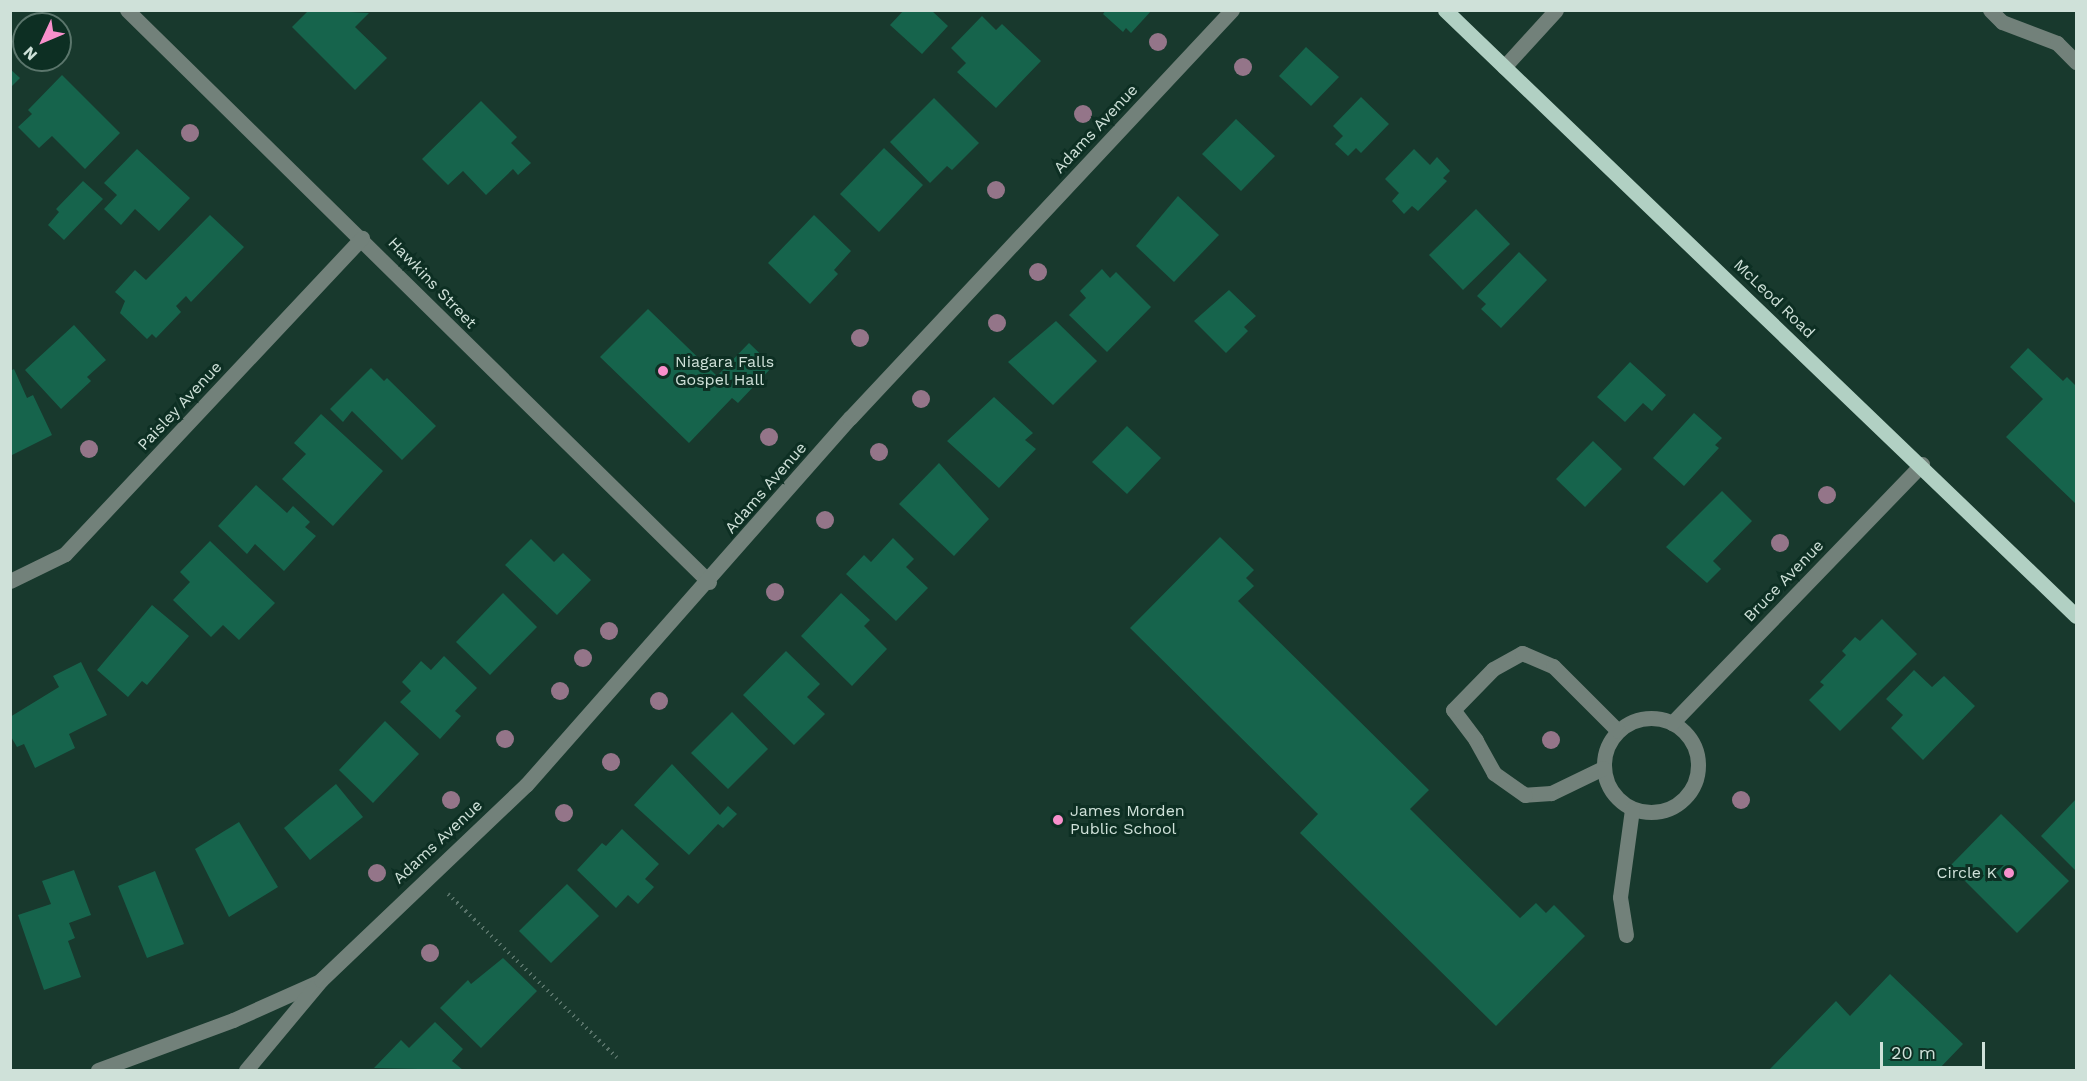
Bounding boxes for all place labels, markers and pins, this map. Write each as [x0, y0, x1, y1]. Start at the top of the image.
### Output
place label: Niagara Falls Gospel Hall [675, 352, 775, 390]
marker: Niagara Falls Gospel Hall [656, 364, 670, 378]
place label: James Morden Public School [1070, 801, 1185, 839]
marker: James Morden Public School [1051, 813, 1065, 827]
place label: Circle K [1936, 863, 1997, 883]
marker: Circle K [2002, 866, 2016, 880]

